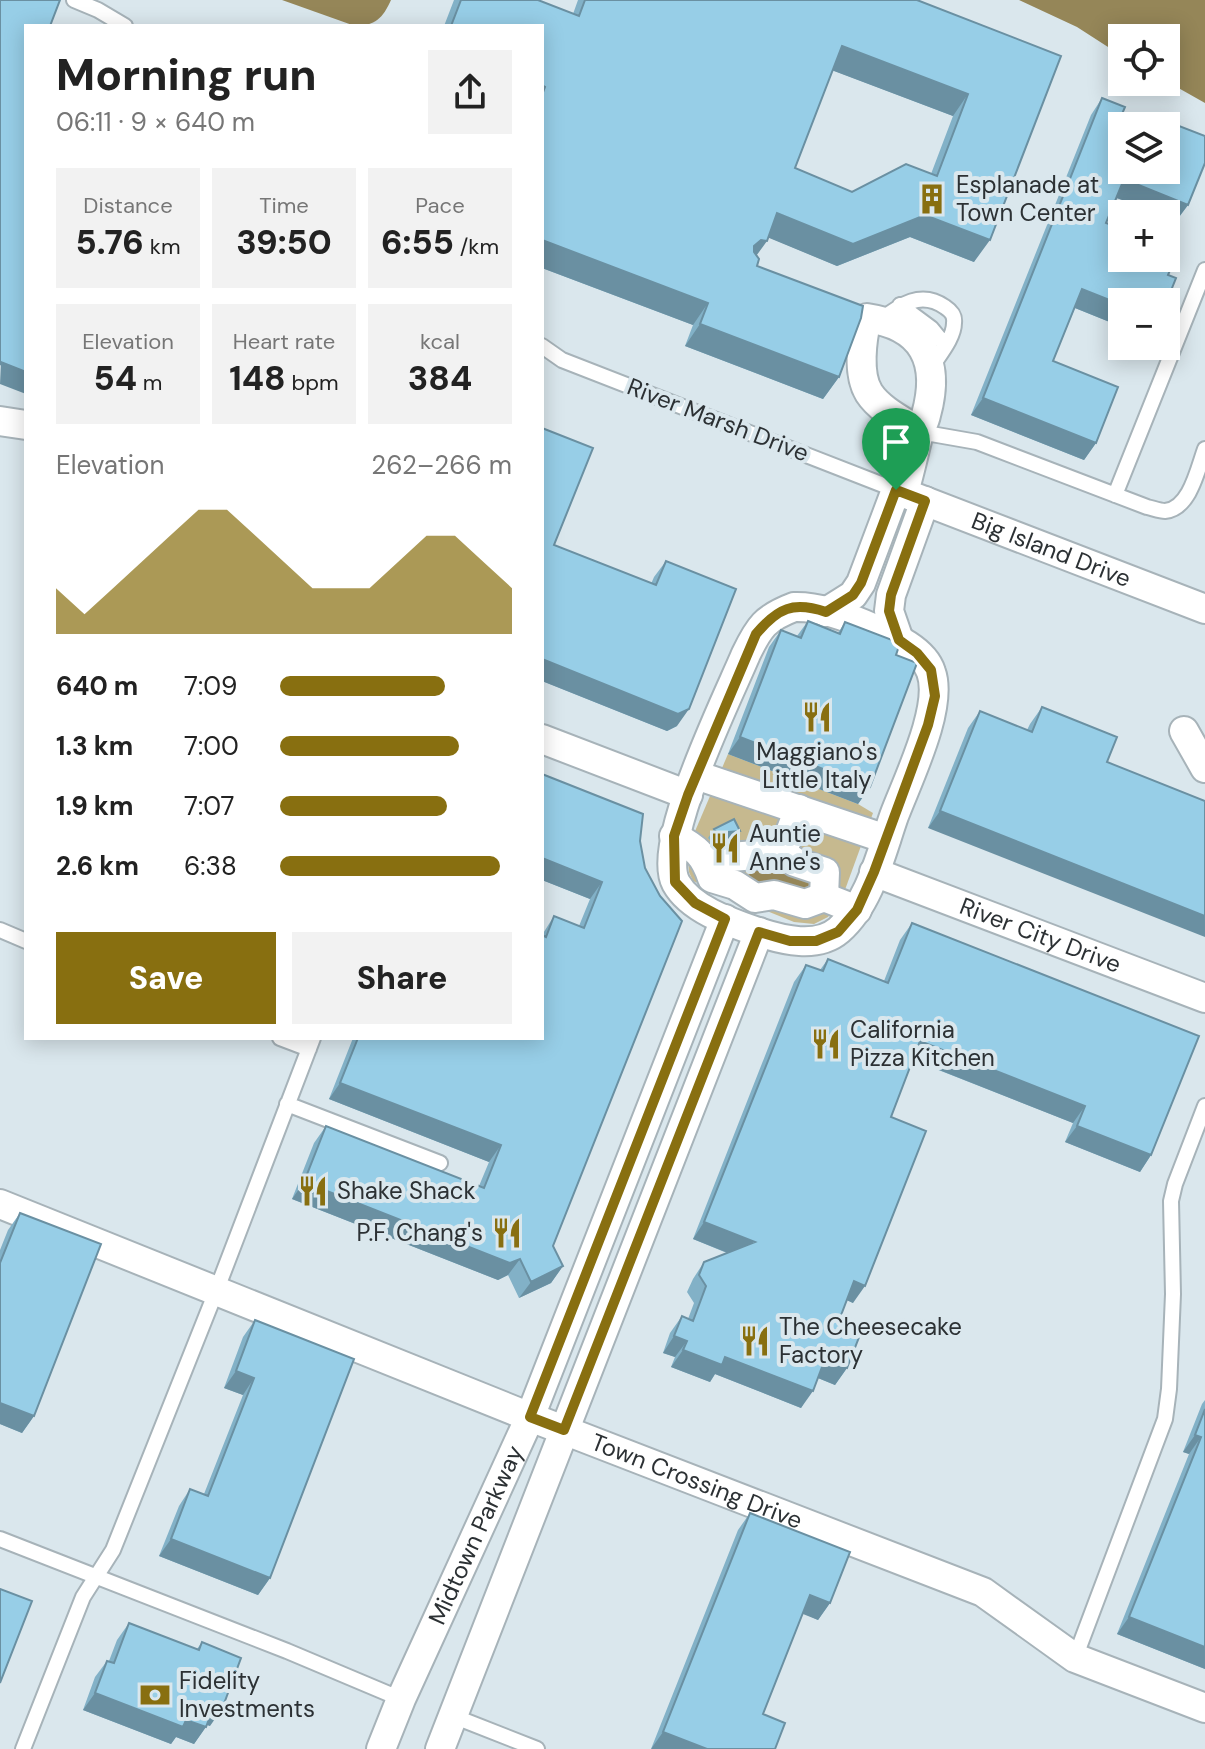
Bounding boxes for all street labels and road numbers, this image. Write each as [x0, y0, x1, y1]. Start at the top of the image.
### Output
street label: River Marsh Drive [623, 371, 813, 468]
street label: Big Island Drive [967, 505, 1135, 594]
street label: River City Drive [956, 890, 1126, 980]
street label: Town Crossing Drive [587, 1426, 807, 1536]
street label: Midtown Parkway [421, 1440, 530, 1630]

